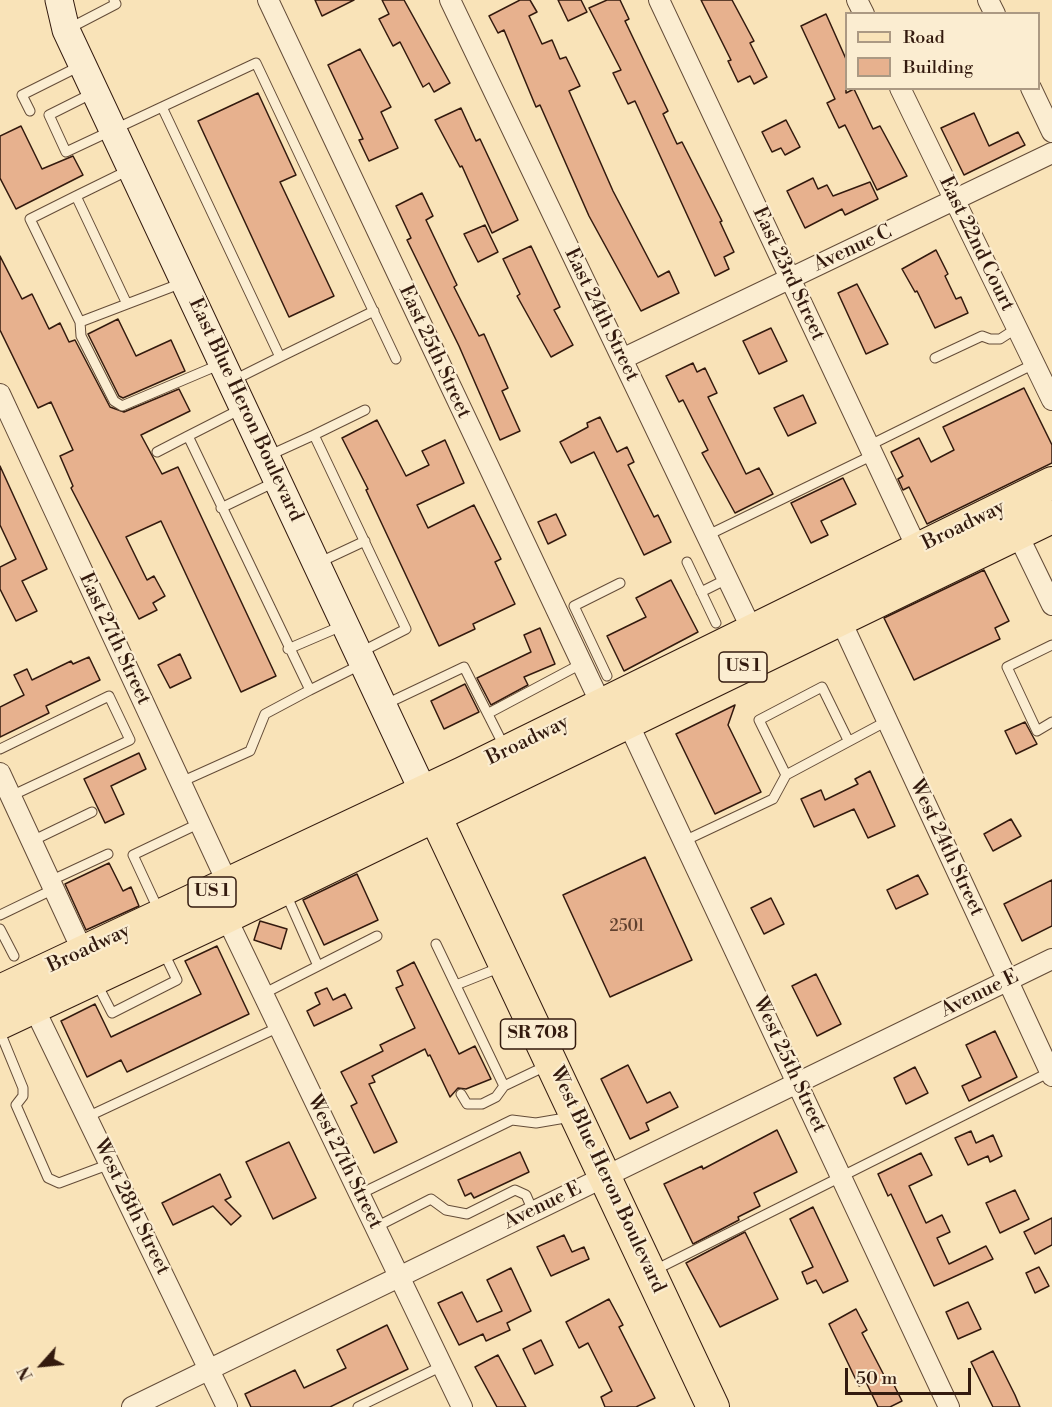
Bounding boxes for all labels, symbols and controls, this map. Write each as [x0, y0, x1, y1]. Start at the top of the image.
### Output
legend [845, 12, 1040, 90]
text: Road [903, 26, 945, 49]
text: Building [903, 56, 973, 79]
street label: East 22nd Court [933, 173, 1019, 315]
street label: East 23rd Street [747, 203, 829, 345]
street label: Avenue C [810, 220, 896, 278]
street label: East 24th Street [558, 244, 644, 386]
street label: East 25th Street [393, 282, 475, 422]
street label: East Blue Heron Boulevard [183, 294, 307, 526]
street label: Broadway [919, 496, 1009, 556]
street label: East 27th Street [73, 569, 155, 709]
road number: US 1 [719, 652, 767, 682]
street label: Broadway [483, 711, 573, 771]
street label: West 24th Street [904, 776, 988, 920]
road number: US 1 [188, 877, 236, 907]
house number: 2501 [610, 917, 644, 937]
street label: Broadway [44, 919, 134, 979]
street label: Avenue E [937, 965, 1023, 1023]
street label: West 25th Street [747, 993, 831, 1137]
road number: SR 708 [500, 1019, 576, 1049]
street label: West Blue Heron Boulevard [544, 1063, 670, 1297]
street label: West 27th Street [301, 1091, 387, 1233]
street label: West 28th Street [88, 1135, 174, 1279]
street label: Avenue E [500, 1177, 586, 1235]
north arrow [12, 1335, 72, 1395]
scale bar [848, 1356, 974, 1394]
text: N [14, 1363, 38, 1383]
text: 50 m [856, 1367, 897, 1390]

